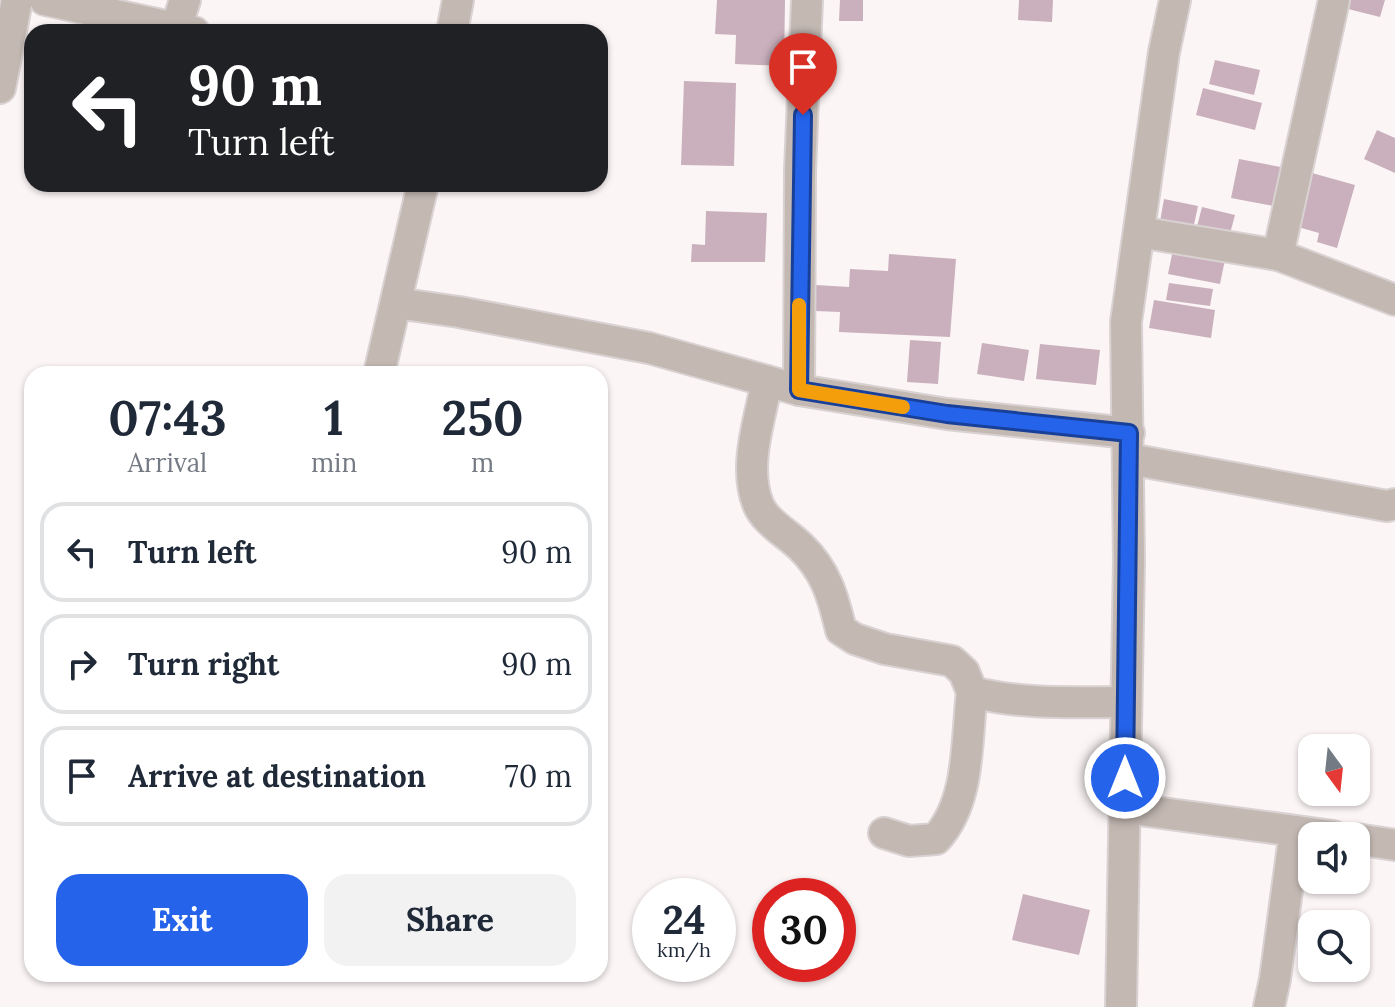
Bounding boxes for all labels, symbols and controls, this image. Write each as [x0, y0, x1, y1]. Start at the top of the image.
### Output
pin [769, 33, 837, 115]
icon: arrive [781, 45, 825, 89]
text: 90 m [188, 49, 322, 120]
icon: left [56, 56, 160, 160]
text: Turn left [188, 119, 335, 165]
text: 07:43 [108, 387, 227, 448]
text: 1 [324, 387, 344, 448]
text: 250 [442, 387, 524, 448]
text: Arrival [128, 446, 207, 479]
text: min [311, 446, 357, 479]
text: m [471, 446, 494, 479]
icon: left [60, 530, 104, 574]
text: Turn left [128, 533, 256, 571]
text: 90 m [501, 533, 572, 571]
icon: right [60, 642, 104, 686]
text: Turn right [128, 645, 279, 683]
text: 90 m [501, 645, 572, 683]
north arrow [1298, 734, 1370, 806]
map controls [1298, 734, 1370, 982]
position arrow [1083, 736, 1167, 820]
icon: arrive [60, 754, 104, 798]
text: Arrive at destination [128, 757, 426, 795]
text: 70 m [505, 757, 572, 795]
button: sound [1298, 822, 1370, 894]
button: Exit [56, 874, 308, 966]
button: Share [324, 874, 576, 966]
speed limit sign: 30 [752, 878, 856, 982]
text: 24 [662, 894, 706, 945]
button: search [1298, 910, 1370, 982]
text: km/h [657, 937, 711, 962]

